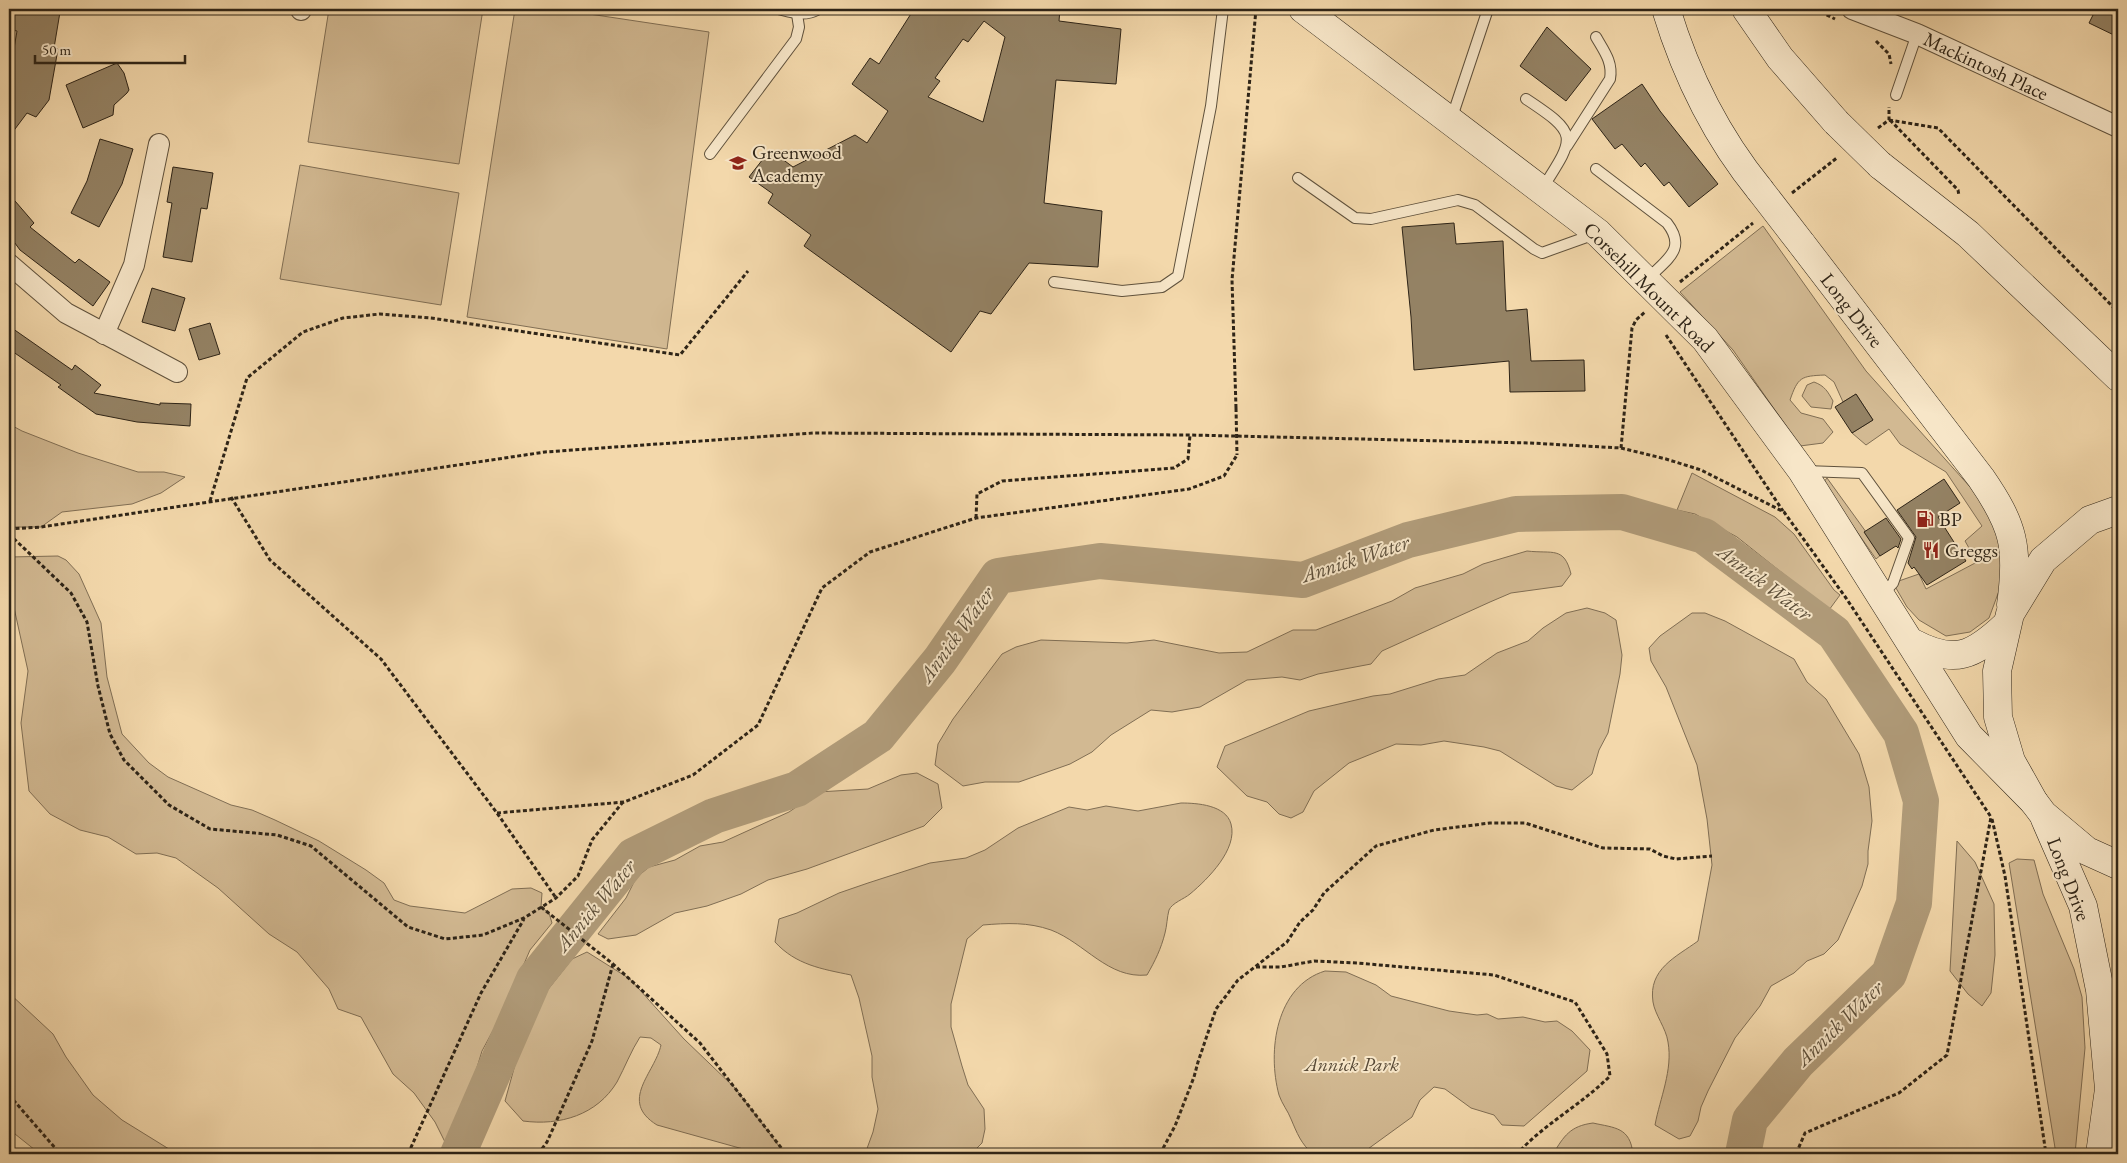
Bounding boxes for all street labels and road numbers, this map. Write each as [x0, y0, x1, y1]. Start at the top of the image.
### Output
street label: Mackintosh Place [1919, 26, 2053, 106]
street label: Corsehill Mount Road [1578, 216, 1721, 359]
street label: Long Drive [1815, 267, 1889, 353]
street label: Long Drive [2041, 833, 2097, 925]

